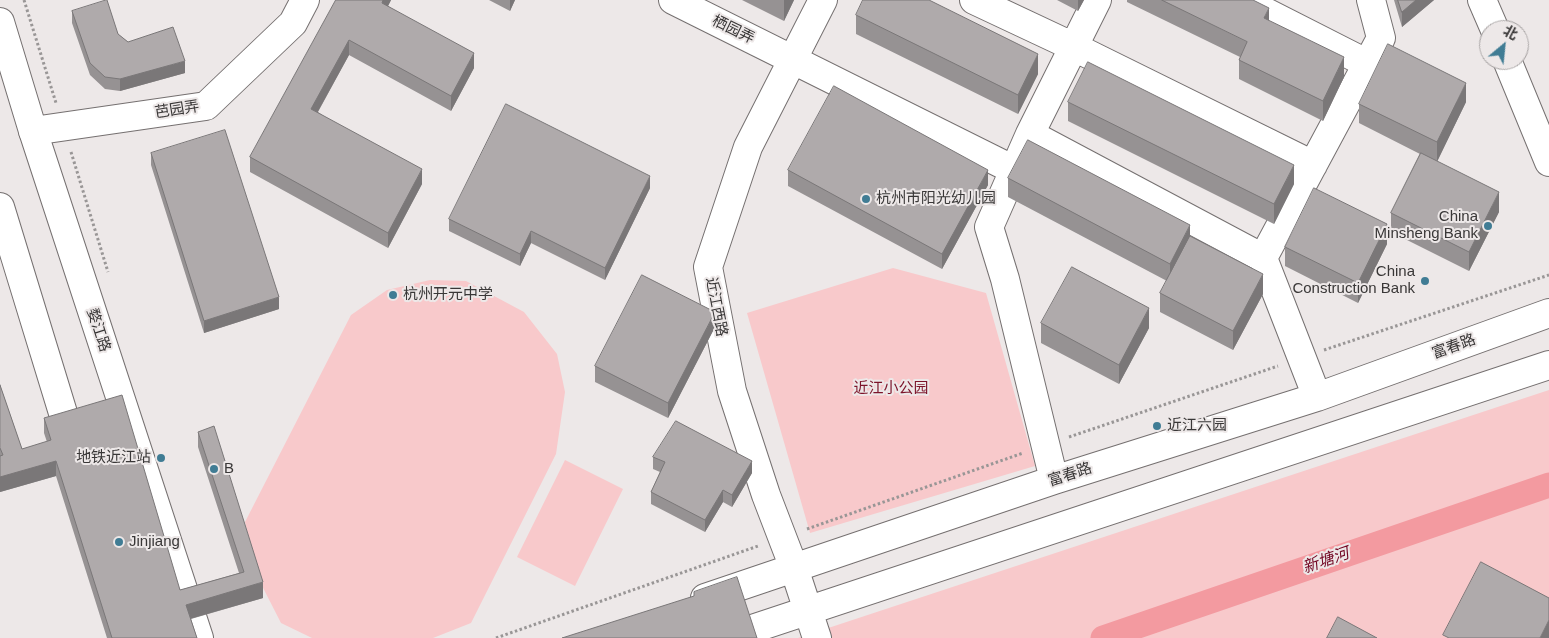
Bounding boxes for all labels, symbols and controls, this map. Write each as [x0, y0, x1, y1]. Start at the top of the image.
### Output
street label: 栖园弄 [709, 12, 757, 48]
north arrow [1479, 20, 1529, 70]
text: 北 [1501, 22, 1521, 43]
street label: 芭园弄 [153, 98, 201, 122]
place label: 杭州市阳光幼儿园 [876, 190, 996, 208]
marker: 杭州市阳光幼儿园 [860, 193, 872, 205]
place label: China Minsheng Bank [1375, 208, 1478, 243]
marker: China Minsheng Bank [1482, 220, 1494, 232]
place label: China Construction Bank [1292, 263, 1415, 298]
marker: China Construction Bank [1419, 275, 1431, 287]
street label: 近江西路 [701, 276, 731, 338]
place label: 杭州开元中学 [403, 286, 493, 304]
marker: 杭州开元中学 [387, 289, 399, 301]
street label: 婺江路 [82, 306, 114, 354]
street label: 富春路 [1430, 331, 1478, 363]
park label: 近江小公园 [854, 380, 928, 398]
place label: 近江六园 [1167, 417, 1227, 435]
marker: 近江六园 [1151, 420, 1163, 432]
place label: 地铁近江站 [76, 449, 151, 467]
marker: 地铁近江站 [155, 452, 167, 464]
street label: 富春路 [1046, 459, 1094, 491]
place label: B [224, 460, 234, 478]
marker: B [208, 463, 220, 475]
place label: Jinjiang [129, 533, 180, 551]
marker: Jinjiang [113, 536, 125, 548]
water label: 新塘河 [1300, 544, 1352, 578]

